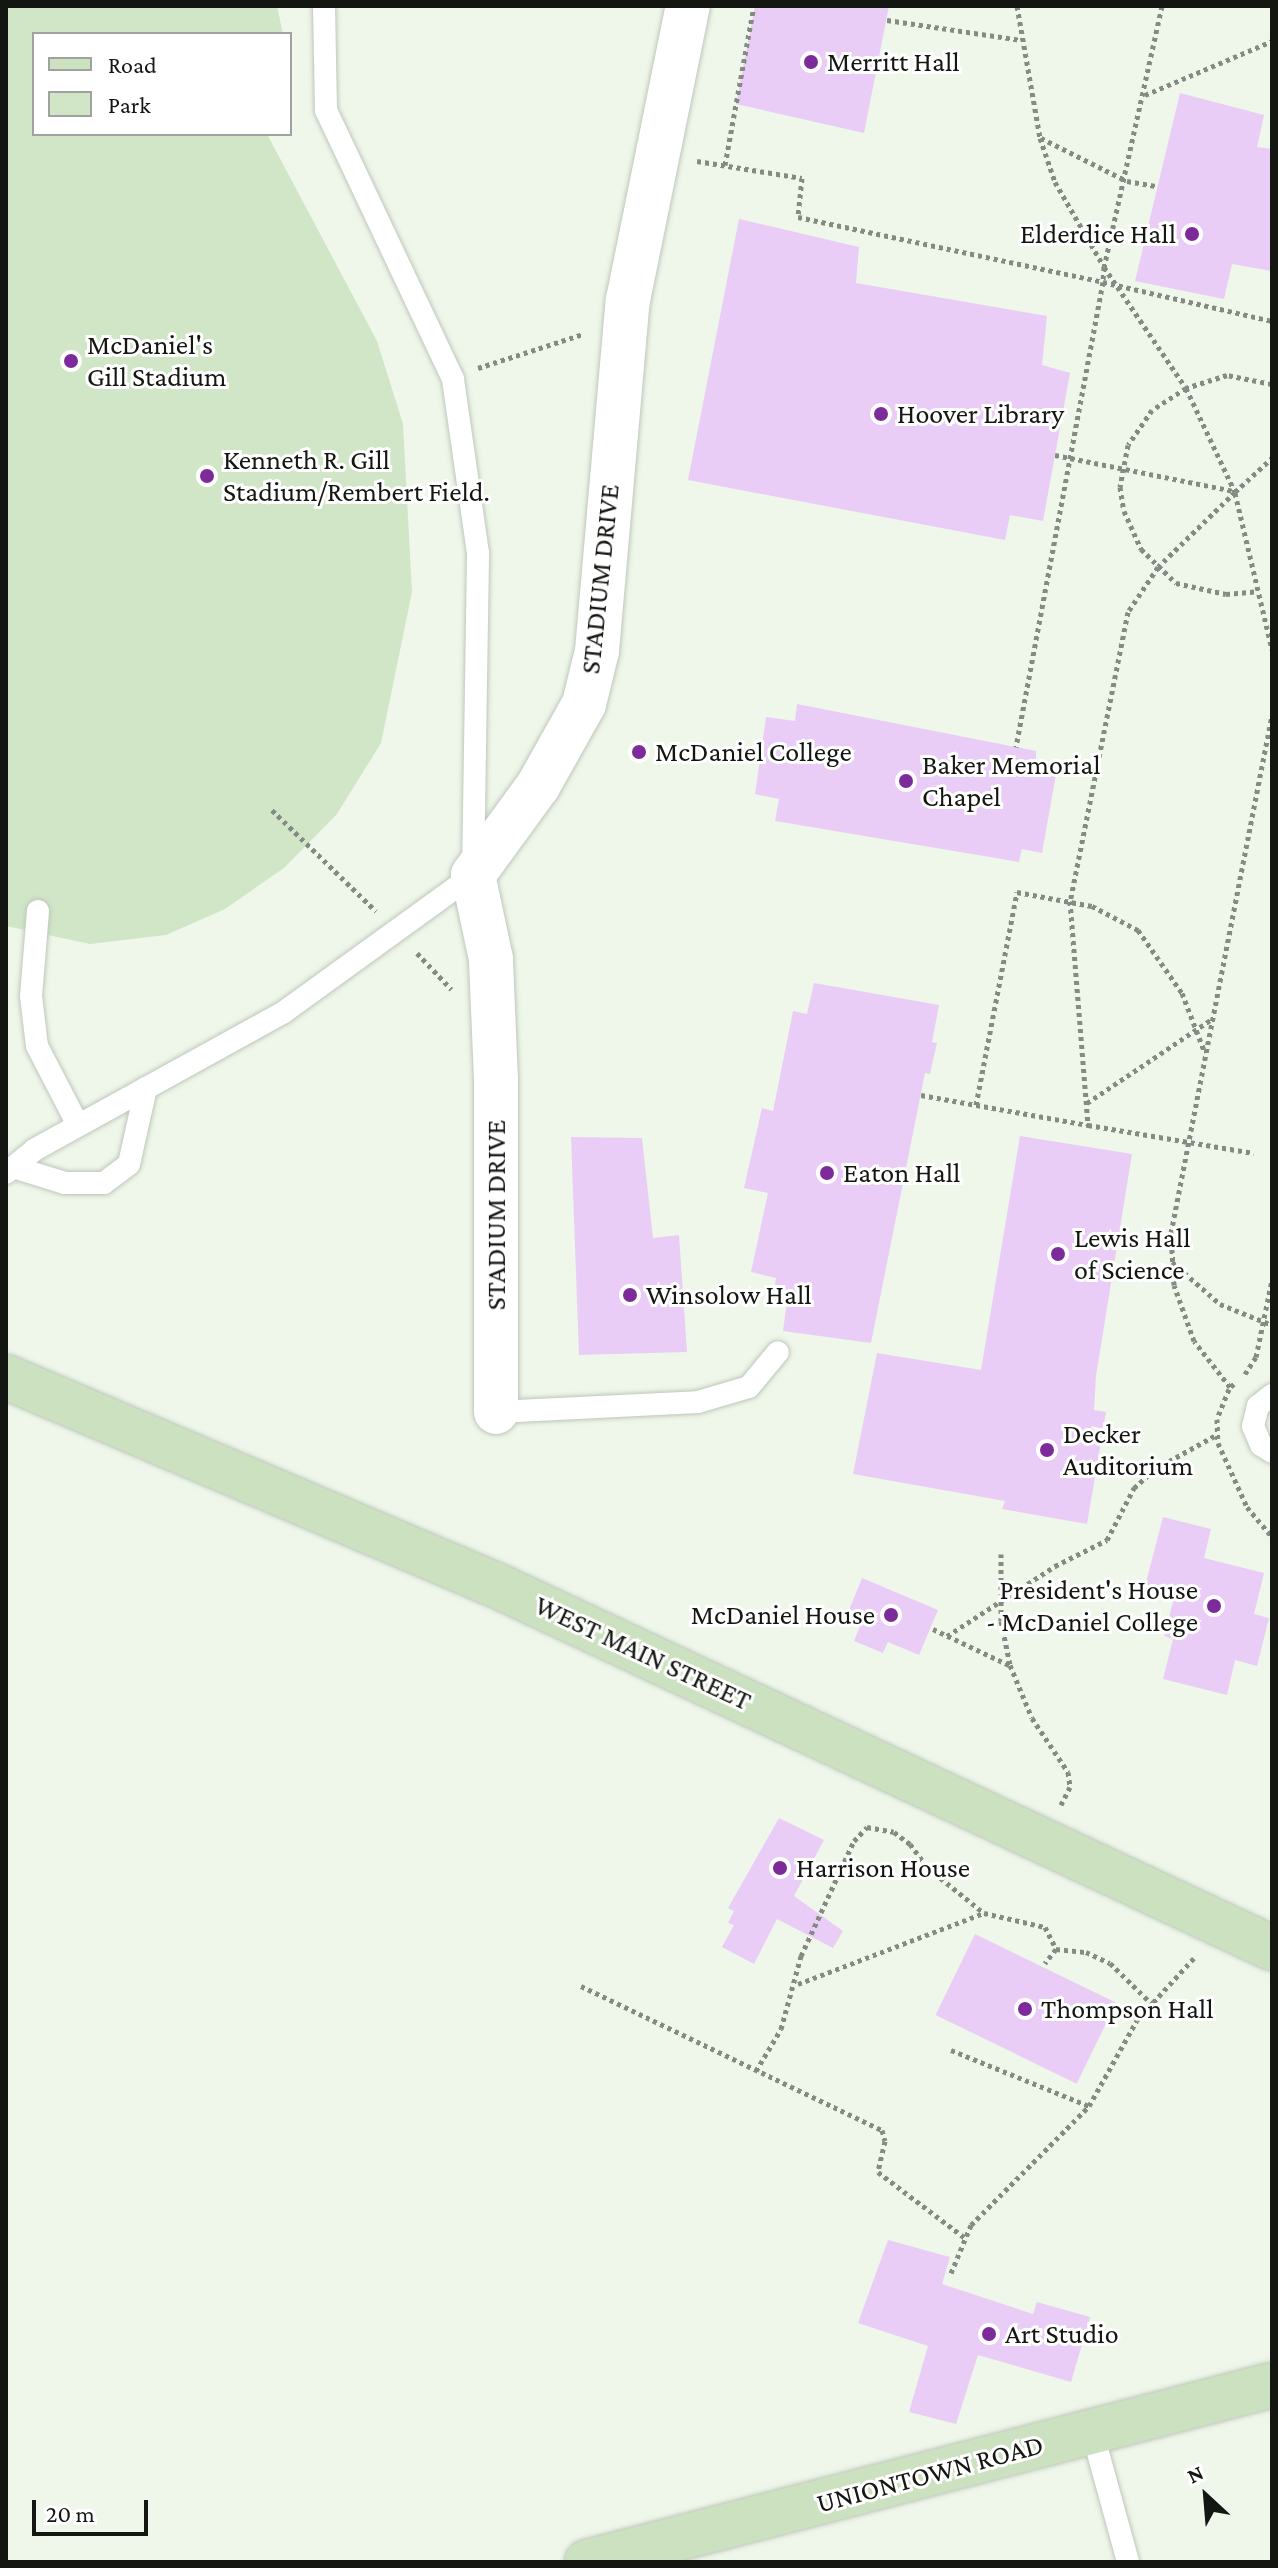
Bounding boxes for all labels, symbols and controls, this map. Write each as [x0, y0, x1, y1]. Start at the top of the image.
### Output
legend [32, 32, 292, 136]
place label: Merritt Hall [827, 45, 960, 79]
text: Road [108, 51, 157, 78]
marker: Merritt Hall [802, 53, 820, 71]
text: Park [108, 91, 151, 118]
place label: Elderdice Hall [1020, 217, 1176, 251]
marker: Elderdice Hall [1183, 225, 1201, 243]
place label: McDaniel's Gill Stadium [87, 328, 227, 394]
marker: McDaniel's Gill Stadium [62, 352, 80, 370]
place label: Hoover Library [897, 397, 1064, 431]
marker: Hoover Library [872, 405, 890, 423]
place label: Kenneth R. Gill Stadium/Rembert Field. [223, 443, 490, 509]
marker: Kenneth R. Gill Stadium/Rembert Field. [198, 467, 216, 485]
street label: STADIUM DRIVE [573, 482, 627, 676]
place label: McDaniel College [655, 735, 852, 769]
marker: McDaniel College [630, 743, 648, 761]
place label: Baker Memorial Chapel [922, 748, 1100, 814]
marker: Baker Memorial Chapel [897, 772, 915, 790]
street label: STADIUM DRIVE [479, 1120, 513, 1310]
place label: Eaton Hall [843, 1156, 960, 1190]
marker: Eaton Hall [818, 1164, 836, 1182]
place label: Lewis Hall of Science [1074, 1221, 1190, 1287]
marker: Lewis Hall of Science [1049, 1245, 1067, 1263]
place label: Winsolow Hall [646, 1278, 812, 1312]
marker: Winsolow Hall [621, 1286, 639, 1304]
place label: Decker Auditorium [1063, 1417, 1193, 1483]
marker: Decker Auditorium [1038, 1441, 1056, 1459]
place label: President's House - McDaniel College [986, 1573, 1198, 1639]
street label: WEST MAIN STREET [529, 1588, 757, 1718]
marker: President's House - McDaniel College [1205, 1597, 1223, 1615]
place label: McDaniel House [691, 1598, 875, 1632]
marker: McDaniel House [882, 1606, 900, 1624]
place label: Harrison House [796, 1851, 970, 1885]
marker: Harrison House [771, 1859, 789, 1877]
place label: Thompson Hall [1041, 1992, 1214, 2026]
marker: Thompson Hall [1016, 2000, 1034, 2018]
place label: Art Studio [1005, 2317, 1119, 2351]
marker: Art Studio [980, 2325, 998, 2343]
street label: UNIONTOWN ROAD [813, 2428, 1047, 2520]
north arrow [1166, 2456, 1246, 2536]
text: N [1183, 2459, 1207, 2489]
scale bar [36, 2484, 152, 2534]
text: 20 m [46, 2500, 95, 2527]

